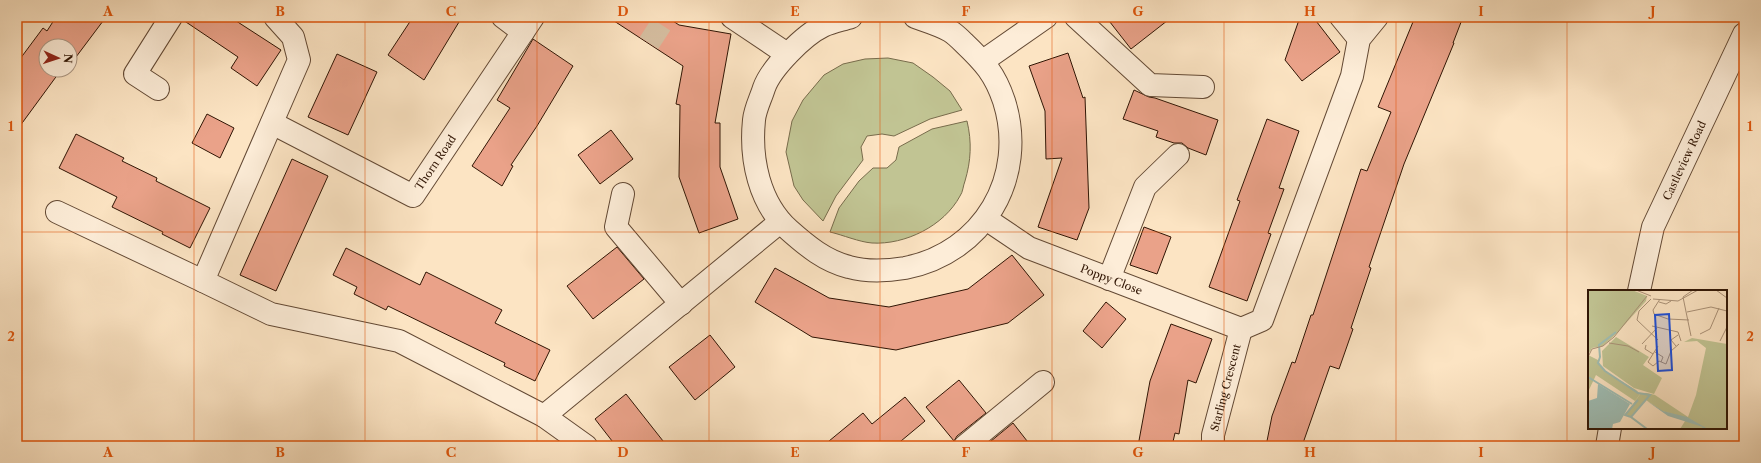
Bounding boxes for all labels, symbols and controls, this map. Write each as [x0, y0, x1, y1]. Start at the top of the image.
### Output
text: A [102, 3, 114, 19]
text: B [275, 3, 285, 19]
text: C [446, 3, 456, 19]
text: D [617, 3, 629, 19]
text: E [790, 3, 800, 19]
text: F [962, 3, 971, 19]
text: G [1132, 3, 1144, 19]
text: H [1304, 3, 1316, 19]
text: I [1478, 3, 1484, 19]
text: J [1648, 3, 1656, 19]
north arrow [38, 38, 78, 78]
text: N [61, 53, 75, 64]
text: 1 [8, 118, 14, 134]
street label: Castleview Road [1660, 118, 1709, 203]
text: 1 [1747, 118, 1753, 134]
street label: Thorn Road [412, 132, 459, 193]
street label: Poppy Close [1078, 261, 1144, 298]
inset map [1588, 290, 1727, 429]
text: 2 [7, 328, 15, 344]
text: 2 [1746, 328, 1754, 344]
street label: Starling Crescent [1207, 342, 1244, 433]
text: A [102, 444, 114, 460]
text: B [275, 444, 285, 460]
text: C [446, 444, 456, 460]
text: D [617, 444, 629, 460]
text: E [790, 444, 800, 460]
text: F [962, 444, 971, 460]
text: G [1132, 444, 1144, 460]
text: H [1304, 444, 1316, 460]
text: I [1478, 444, 1484, 460]
text: J [1648, 444, 1656, 460]

